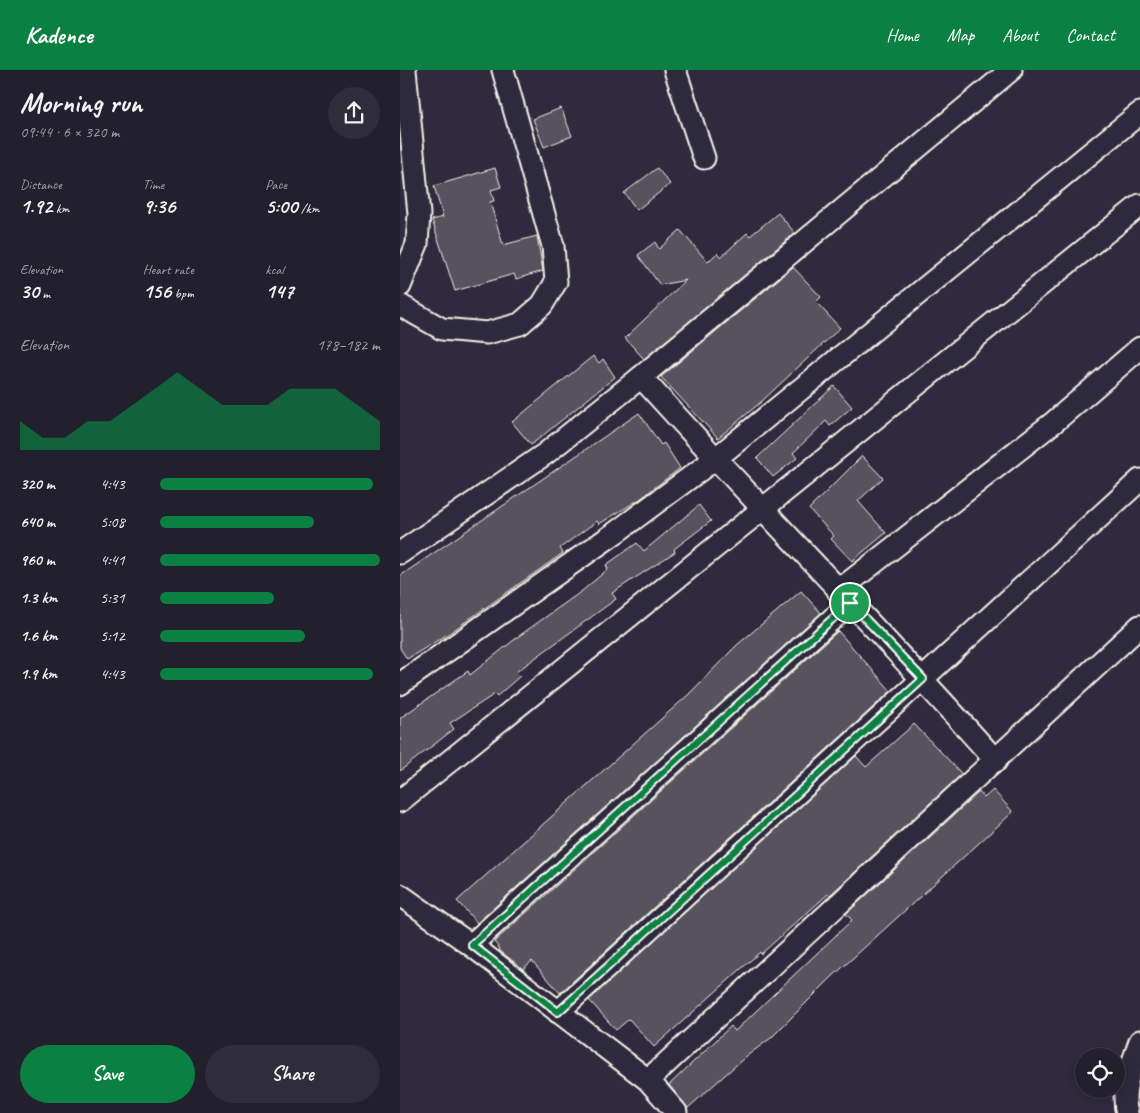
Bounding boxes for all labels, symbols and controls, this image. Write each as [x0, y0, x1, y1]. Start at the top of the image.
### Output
text: Kadence [25, 20, 93, 50]
text: Home [886, 24, 919, 46]
text: Map [947, 24, 974, 46]
text: About [1002, 24, 1038, 46]
text: Contact [1066, 24, 1115, 46]
text: Morning run [20, 85, 142, 120]
button: share [328, 87, 380, 139]
text: 09:44 · 6 × 320 m [20, 122, 119, 142]
text: Distance [20, 176, 62, 193]
text: Time [143, 176, 164, 193]
text: Pace [265, 176, 287, 193]
text: 1.92 [20, 193, 52, 219]
text: 9:36 [143, 193, 175, 219]
text: 5:00 [265, 193, 298, 219]
text: km [52, 200, 69, 217]
text: /km [298, 200, 319, 217]
text: Elevation [20, 261, 63, 278]
text: Heart rate [143, 261, 194, 278]
text: kcal [265, 261, 284, 278]
text: 30 [20, 278, 39, 304]
text: 156 [143, 278, 171, 304]
text: 147 [265, 278, 294, 304]
text: m [39, 285, 50, 302]
text: bpm [171, 285, 194, 302]
text: Elevation [20, 335, 69, 355]
text: 178–182 m [317, 335, 380, 355]
text: 320 m [20, 474, 55, 494]
text: 4:43 [100, 474, 125, 494]
text: 640 m [20, 512, 55, 532]
text: 5:08 [100, 512, 125, 532]
text: 960 m [20, 550, 55, 570]
text: 4:41 [100, 550, 125, 570]
pin [829, 582, 871, 624]
text: 1.3 km [20, 588, 57, 608]
text: 5:31 [100, 588, 125, 608]
icon: arrive [836, 589, 864, 617]
text: 1.6 km [20, 626, 58, 646]
text: 5:12 [100, 626, 125, 646]
text: 1.9 km [20, 664, 57, 684]
text: 4:43 [100, 664, 125, 684]
button: Save [20, 1045, 195, 1103]
button: Share [205, 1045, 380, 1103]
map controls [1075, 1048, 1125, 1098]
button: locate [1075, 1048, 1125, 1098]

